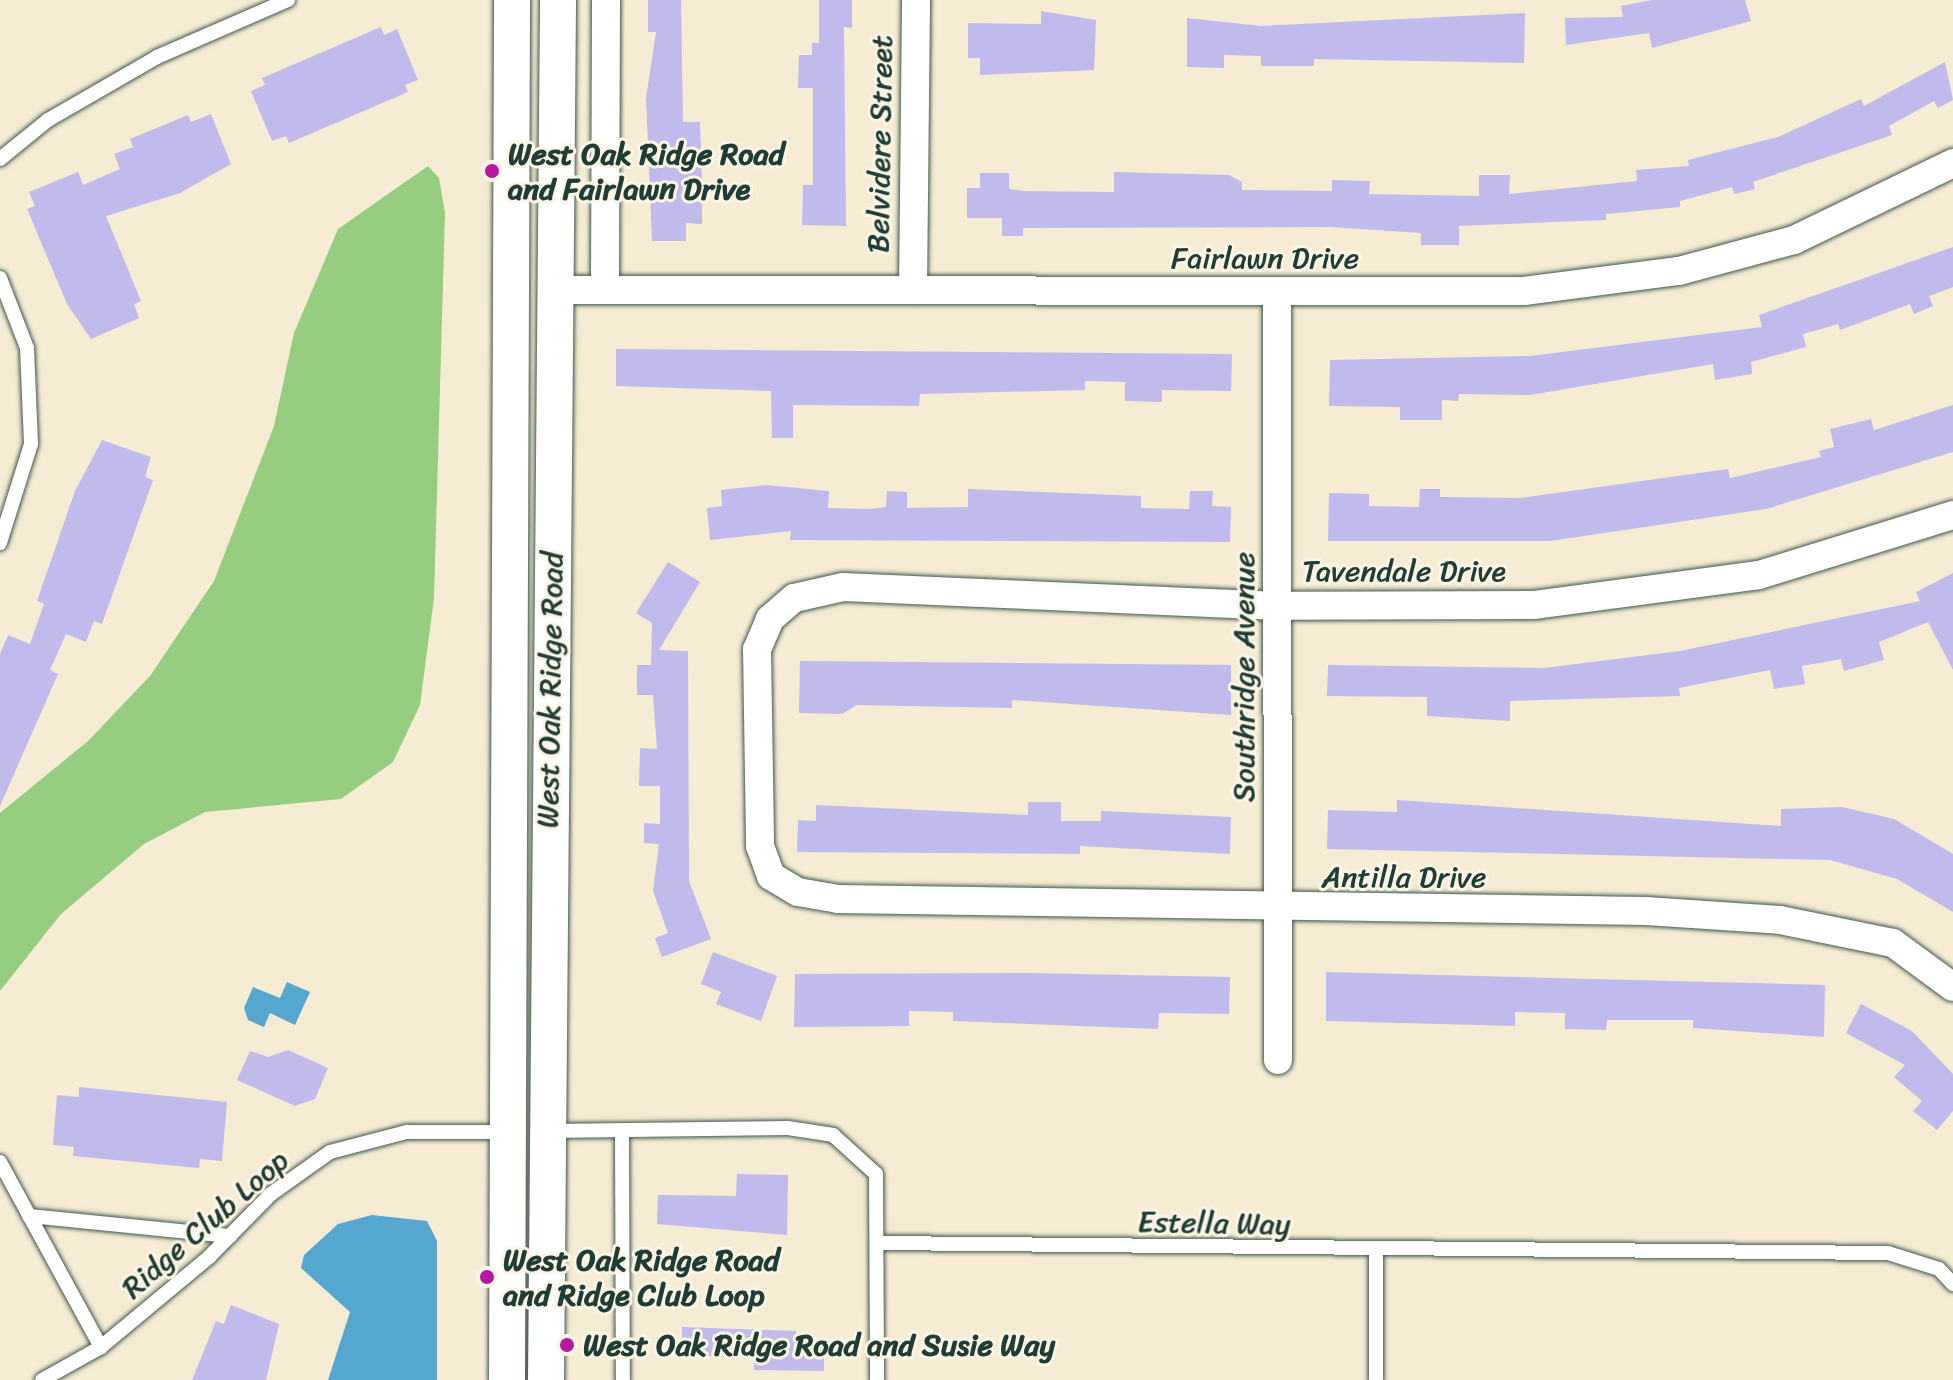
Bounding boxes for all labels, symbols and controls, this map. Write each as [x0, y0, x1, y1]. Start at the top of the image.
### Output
street label: Belvidere Street [860, 35, 900, 253]
place label: West Oak Ridge Road and Fairlawn Drive [508, 136, 784, 206]
marker: West Oak Ridge Road and Fairlawn Drive [483, 162, 501, 180]
street label: Fairlawn Drive [1171, 240, 1359, 276]
street label: West Oak Ridge Road [530, 551, 570, 829]
street label: Southridge Avenue [1226, 552, 1262, 802]
street label: Tavendale Drive [1301, 553, 1507, 589]
street label: Antilla Drive [1321, 859, 1487, 895]
street label: Ridge Club Loop [115, 1142, 295, 1306]
street label: Estella Way [1137, 1204, 1291, 1242]
place label: West Oak Ridge Road and Ridge Club Loop [503, 1242, 779, 1312]
marker: West Oak Ridge Road and Ridge Club Loop [478, 1268, 496, 1286]
place label: West Oak Ridge Road and Susie Way [583, 1327, 1055, 1363]
marker: West Oak Ridge Road and Susie Way [558, 1336, 576, 1354]

